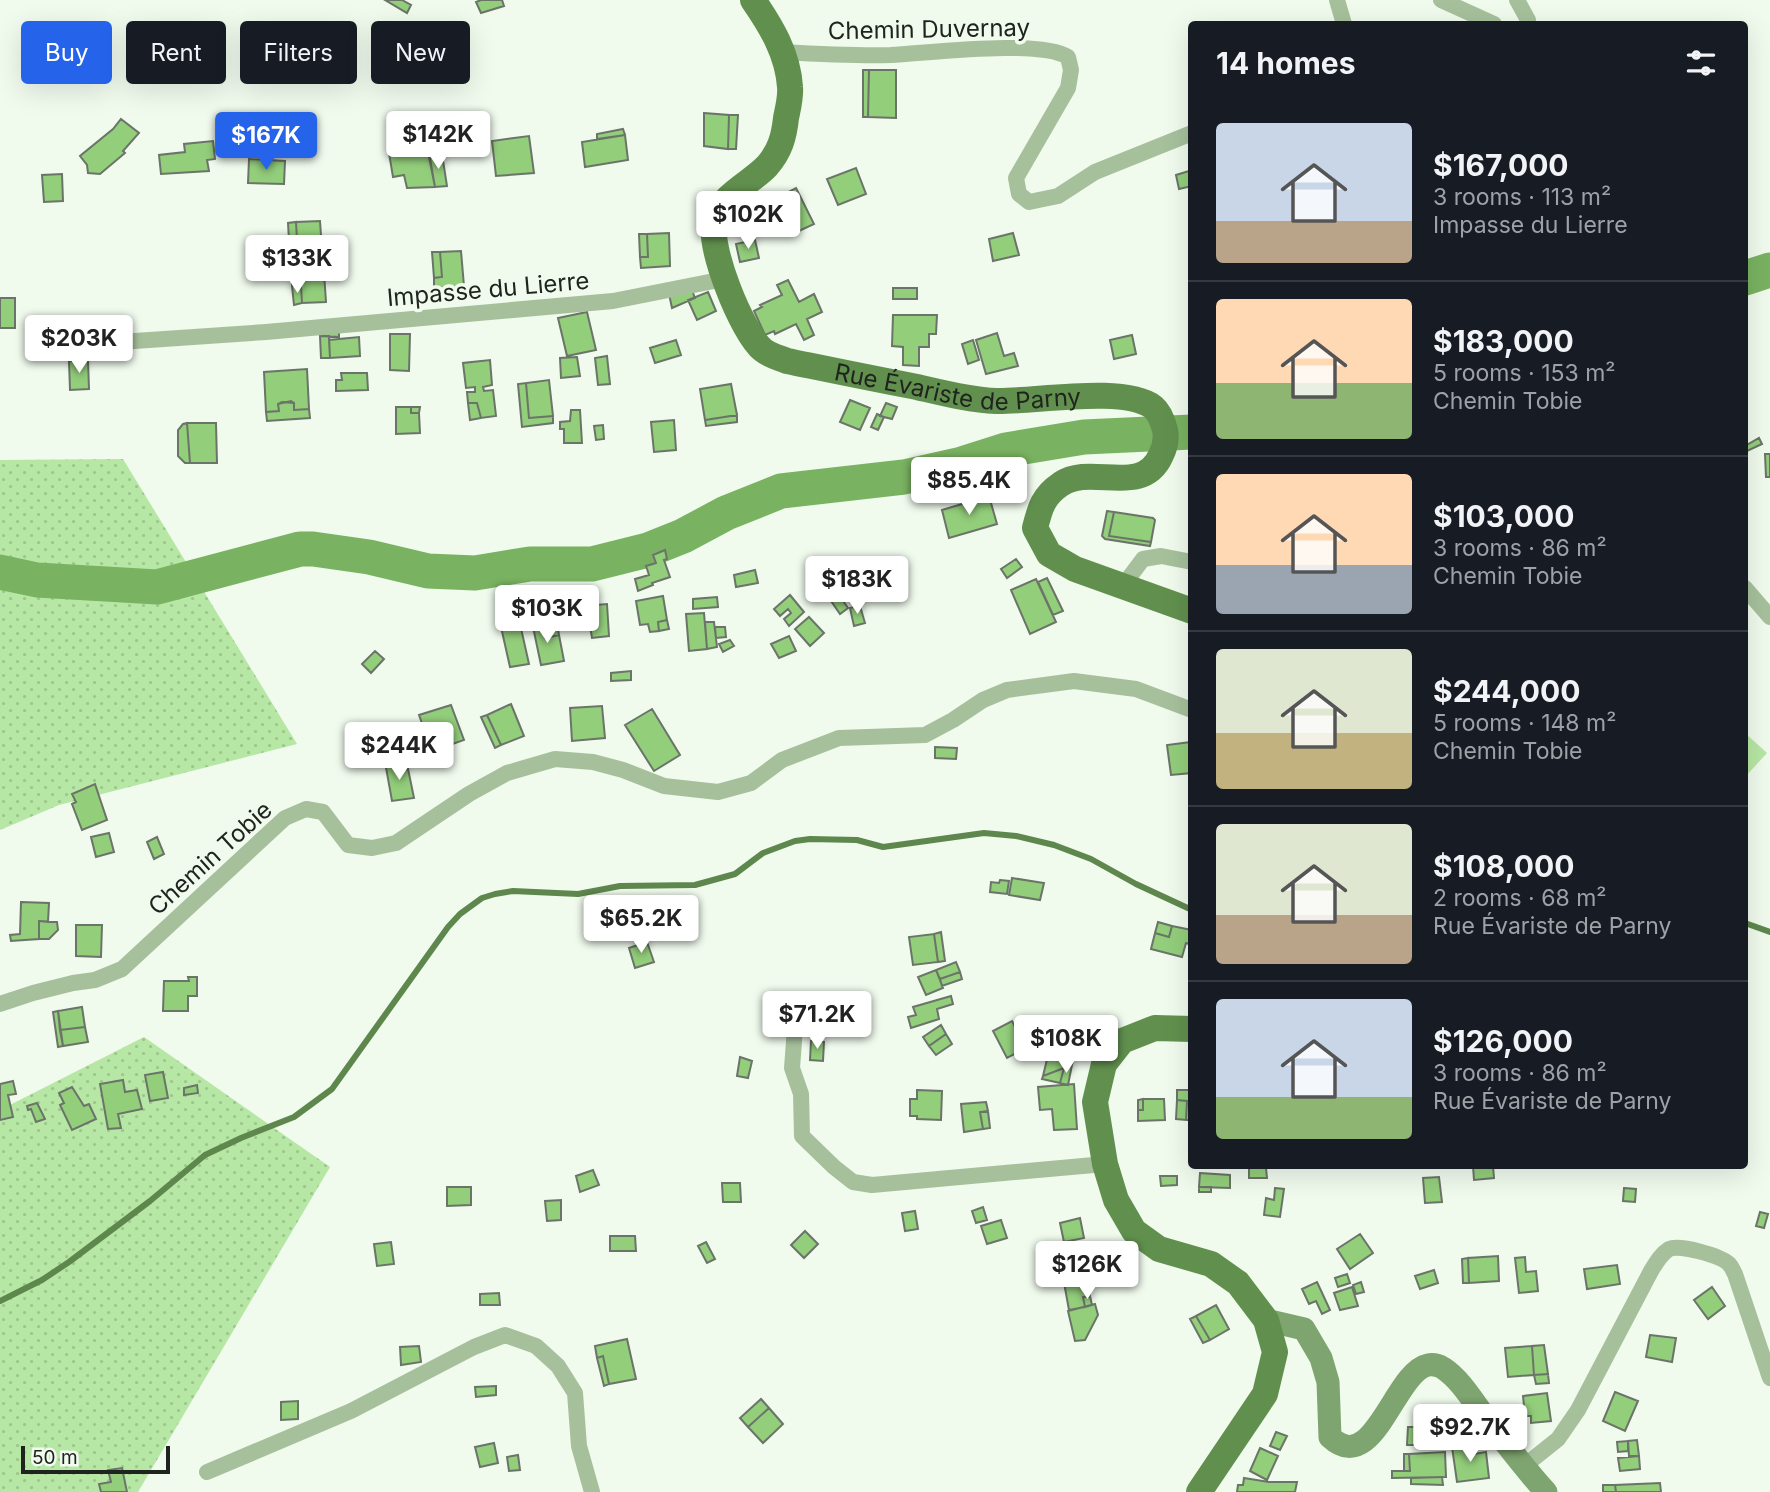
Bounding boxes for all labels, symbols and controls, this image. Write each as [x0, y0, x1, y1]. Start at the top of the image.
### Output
street label: Chemin Duvernay [828, 13, 1030, 45]
chip: Buy [21, 21, 112, 84]
chip: Rent [126, 21, 226, 84]
chip: Filters [240, 21, 357, 84]
chip: New [371, 21, 470, 84]
icon: filters [1682, 44, 1720, 82]
text: 14 homes [1216, 45, 1355, 81]
pin: $142K [389, 111, 487, 171]
pin: $167K [217, 113, 315, 172]
text: $142K [402, 120, 474, 148]
text: $167K [231, 121, 301, 149]
text: $167,000 [1433, 147, 1569, 183]
icon: home [1272, 151, 1356, 235]
text: 3 rooms · 113 m² [1433, 183, 1611, 211]
pin: $102K [699, 191, 797, 251]
text: $102K [712, 200, 784, 228]
text: Impasse du Lierre [1433, 211, 1628, 239]
pin: $133K [248, 236, 346, 295]
text: $133K [261, 244, 333, 272]
street label: Impasse du Lierre [386, 266, 590, 312]
pin: $203K [30, 316, 128, 375]
text: $183,000 [1433, 323, 1574, 359]
text: $203K [41, 324, 117, 352]
icon: home [1272, 327, 1356, 411]
street label: Rue Évariste de Parny [832, 357, 1082, 416]
text: 5 rooms · 153 m² [1433, 359, 1615, 387]
text: Chemin Tobie [1433, 387, 1583, 415]
pin: $85.4K [912, 458, 1026, 517]
text: $85.4K [927, 466, 1011, 494]
text: $103,000 [1433, 498, 1574, 534]
icon: home [1272, 502, 1356, 586]
text: 3 rooms · 86 m² [1433, 534, 1607, 562]
pin: $183K [808, 556, 906, 616]
text: Chemin Tobie [1433, 562, 1583, 590]
text: $183K [821, 565, 893, 593]
pin: $103K [498, 586, 596, 645]
text: $103K [511, 594, 583, 622]
text: $244,000 [1433, 673, 1580, 709]
icon: home [1272, 677, 1356, 761]
text: 5 rooms · 148 m² [1433, 709, 1616, 737]
pin: $244K [350, 722, 448, 782]
text: $244K [361, 731, 437, 759]
text: Chemin Tobie [1433, 737, 1583, 765]
street label: Chemin Tobie [142, 795, 278, 921]
text: $108,000 [1433, 848, 1575, 884]
icon: home [1272, 852, 1356, 936]
text: 2 rooms · 68 m² [1433, 884, 1606, 912]
pin: $65.2K [584, 895, 698, 955]
text: $65.2K [600, 904, 682, 932]
text: Rue Évariste de Parny [1433, 912, 1672, 940]
pin: $71.2K [760, 992, 874, 1051]
text: $71.2K [778, 1000, 856, 1028]
pin: $108K [1017, 1016, 1115, 1075]
text: $126,000 [1433, 1023, 1573, 1059]
text: $108K [1030, 1024, 1102, 1052]
icon: home [1272, 1027, 1356, 1111]
text: 3 rooms · 86 m² [1433, 1059, 1607, 1087]
text: Rue Évariste de Parny [1433, 1087, 1672, 1115]
pin: $126K [1038, 1242, 1136, 1301]
text: $126K [1052, 1250, 1122, 1278]
pin: $92.7K [1413, 1404, 1527, 1464]
text: $92.7K [1429, 1413, 1511, 1441]
scale bar [21, 1443, 170, 1475]
text: 50 m [32, 1446, 78, 1469]

